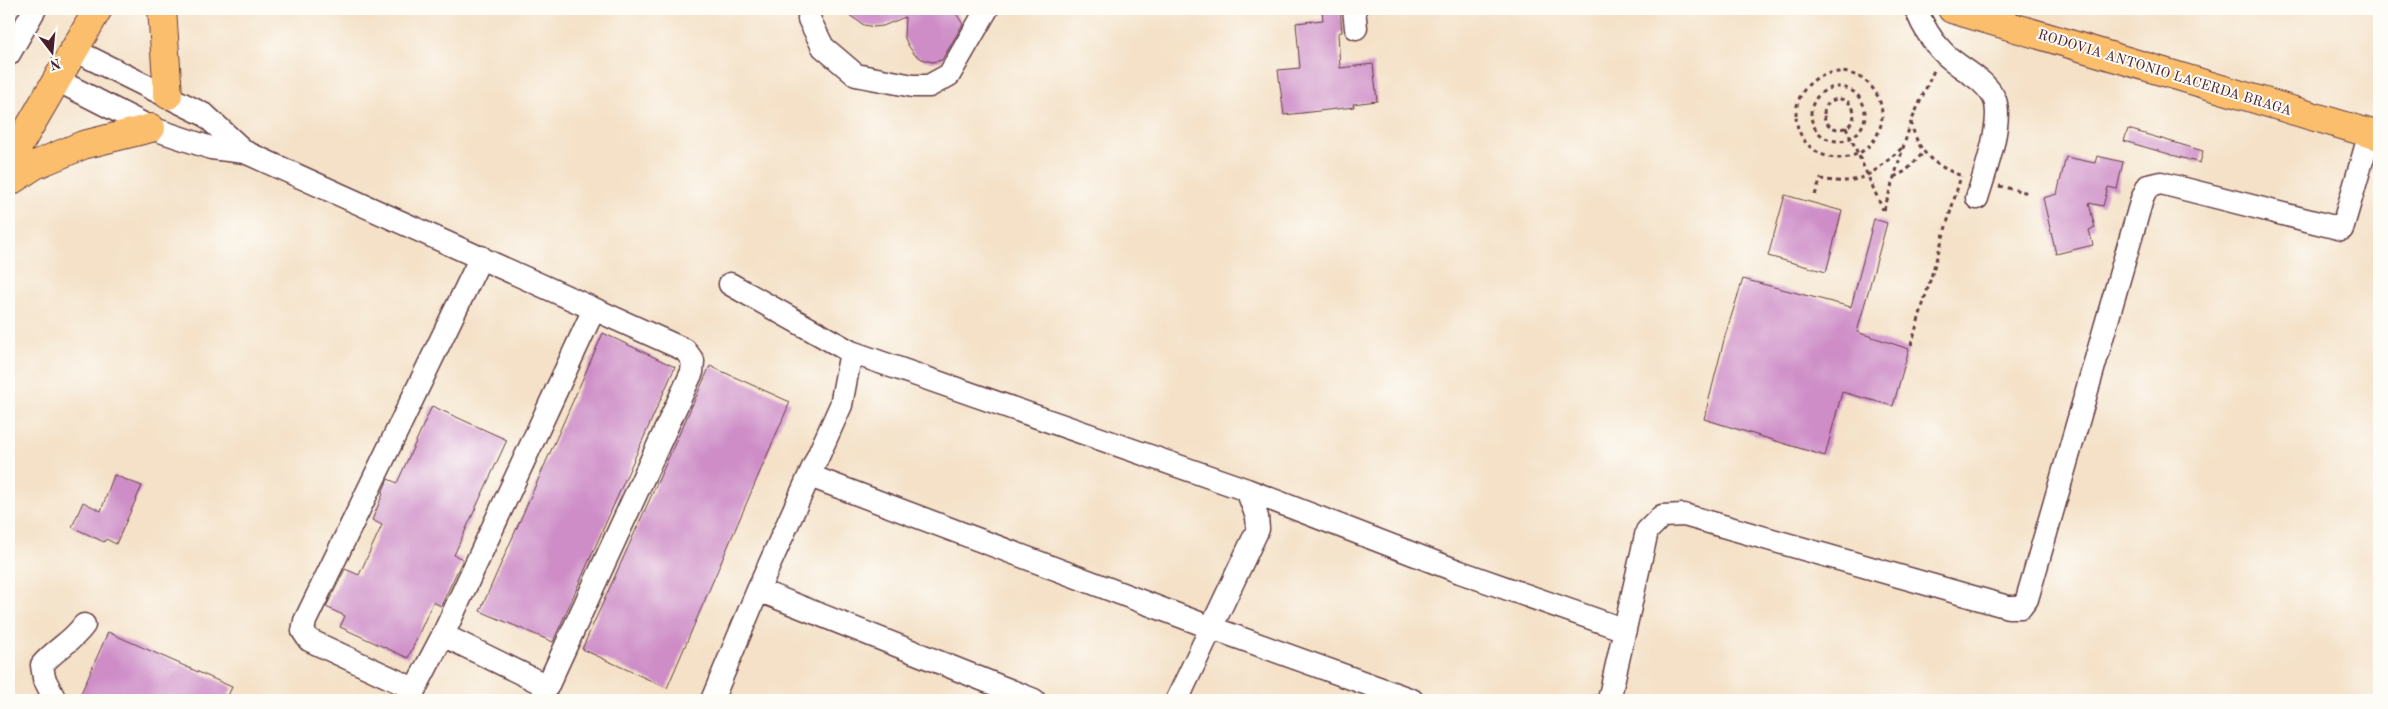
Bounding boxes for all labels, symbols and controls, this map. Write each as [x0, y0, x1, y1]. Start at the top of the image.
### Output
north arrow [28, 28, 78, 78]
street label: RODOVIA ANTONIO LACERDA BRAGA [2036, 28, 2294, 118]
text: N [48, 55, 62, 72]

